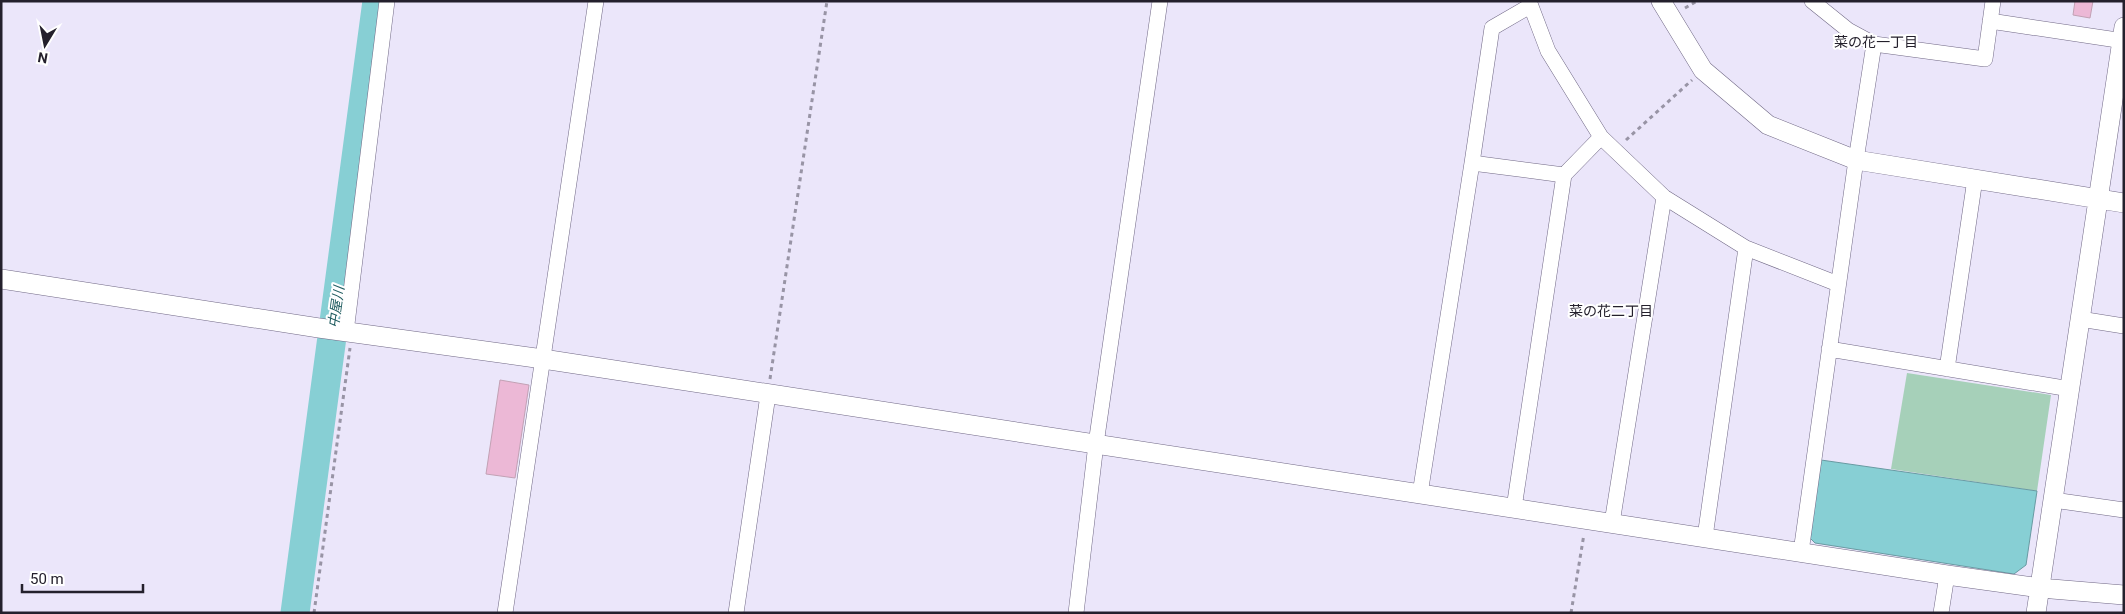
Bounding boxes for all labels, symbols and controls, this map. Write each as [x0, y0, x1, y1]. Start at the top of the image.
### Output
north arrow [20, 20, 70, 70]
district label: 菜の花一丁目 [1834, 34, 1918, 50]
text: N [36, 49, 49, 67]
water label: 中屋川 [325, 283, 347, 329]
district label: 菜の花二丁目 [1569, 303, 1653, 319]
scale bar [22, 562, 144, 594]
text: 50 m [30, 570, 64, 588]

